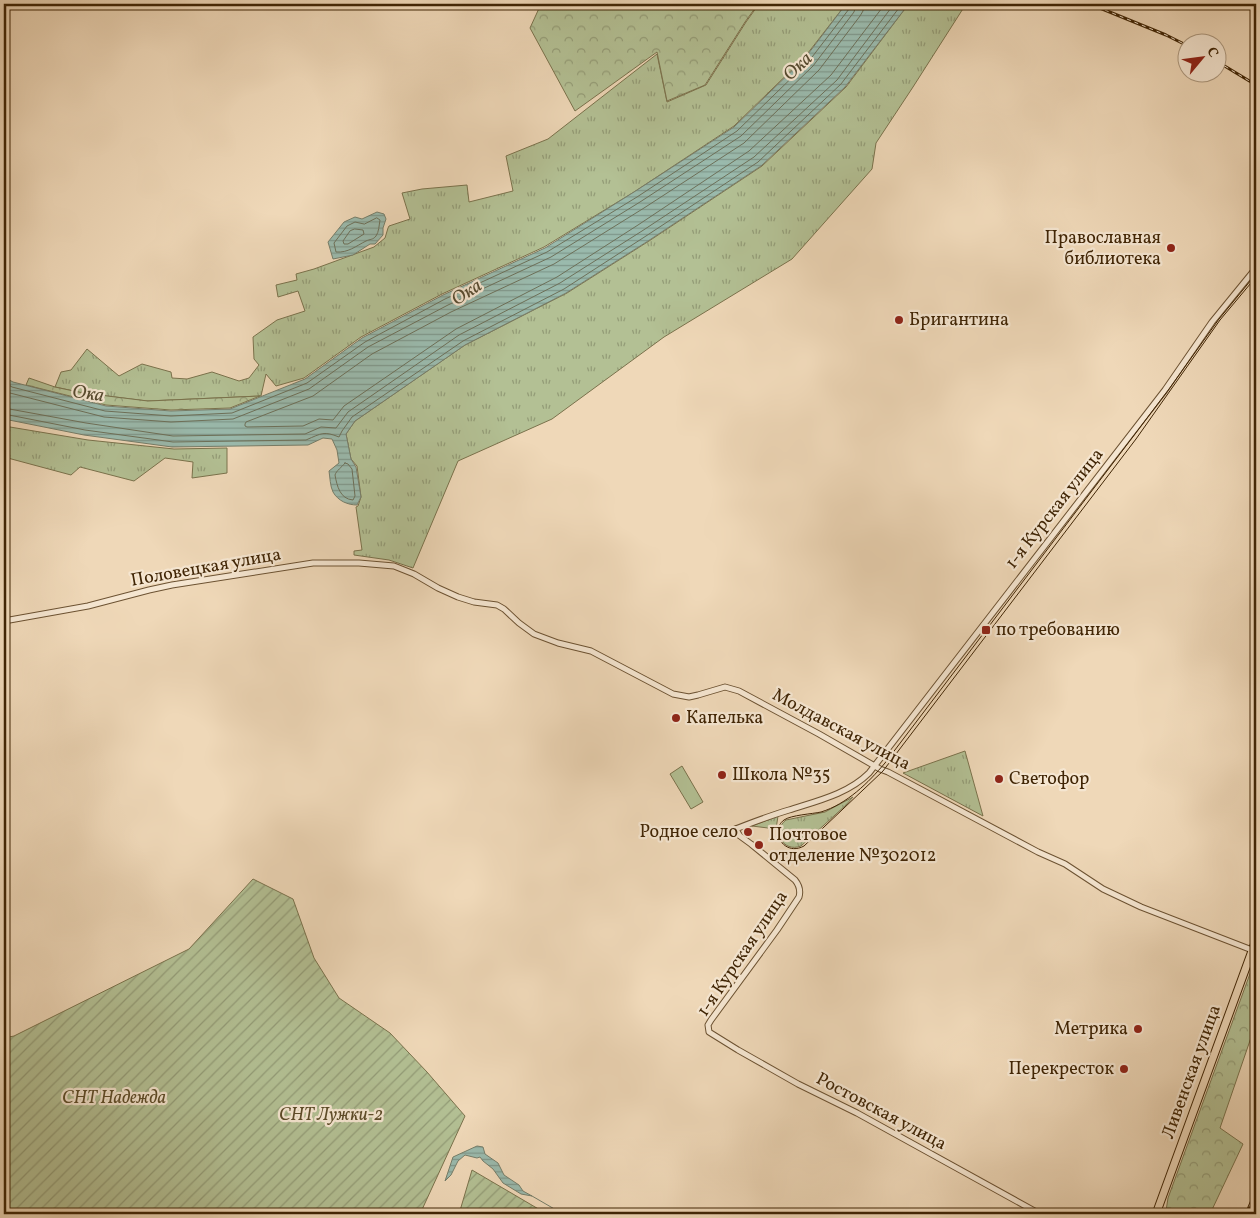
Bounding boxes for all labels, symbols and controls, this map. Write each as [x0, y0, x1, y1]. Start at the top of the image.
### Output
north arrow [1178, 32, 1228, 82]
text: С [1202, 44, 1223, 61]
water label: Ока [777, 47, 819, 87]
place label: Православная библиотека [1044, 226, 1161, 272]
marker: Православная библиотека [1165, 242, 1177, 254]
water label: Ока [446, 273, 488, 313]
place label: Бригантина [909, 308, 1009, 333]
marker: Бригантина [893, 314, 905, 326]
water label: Ока [70, 379, 106, 409]
street label: 1-я Курская улица [1000, 443, 1110, 575]
street label: Половецкая улица [129, 542, 283, 594]
place label: по требованию [996, 618, 1120, 643]
marker: по требованию [980, 624, 992, 636]
street label: Молдавская улица [767, 683, 915, 777]
place label: Капелька [686, 706, 763, 731]
marker: Капелька [670, 712, 682, 724]
place label: Школа №35 [732, 763, 830, 788]
place label: Светофор [1009, 767, 1089, 792]
marker: Школа №35 [716, 769, 728, 781]
marker: Светофор [993, 773, 1005, 785]
place label: Родное село [639, 820, 738, 845]
place label: Почтовое отделение №302012 [769, 823, 936, 869]
marker: Родное село [742, 826, 754, 838]
marker: Почтовое отделение №302012 [753, 839, 765, 851]
street label: 1-я Курская улица [692, 886, 795, 1022]
street label: Ливенская улица [1156, 1001, 1228, 1142]
place label: Метрика [1054, 1017, 1128, 1042]
marker: Метрика [1132, 1023, 1144, 1035]
place label: Перекресток [1009, 1057, 1114, 1082]
marker: Перекресток [1118, 1063, 1130, 1075]
street label: Ростовская улица [811, 1067, 951, 1157]
park label: СНТ Надежда [62, 1086, 166, 1111]
park label: СНТ Лужки-2 [279, 1103, 383, 1128]

